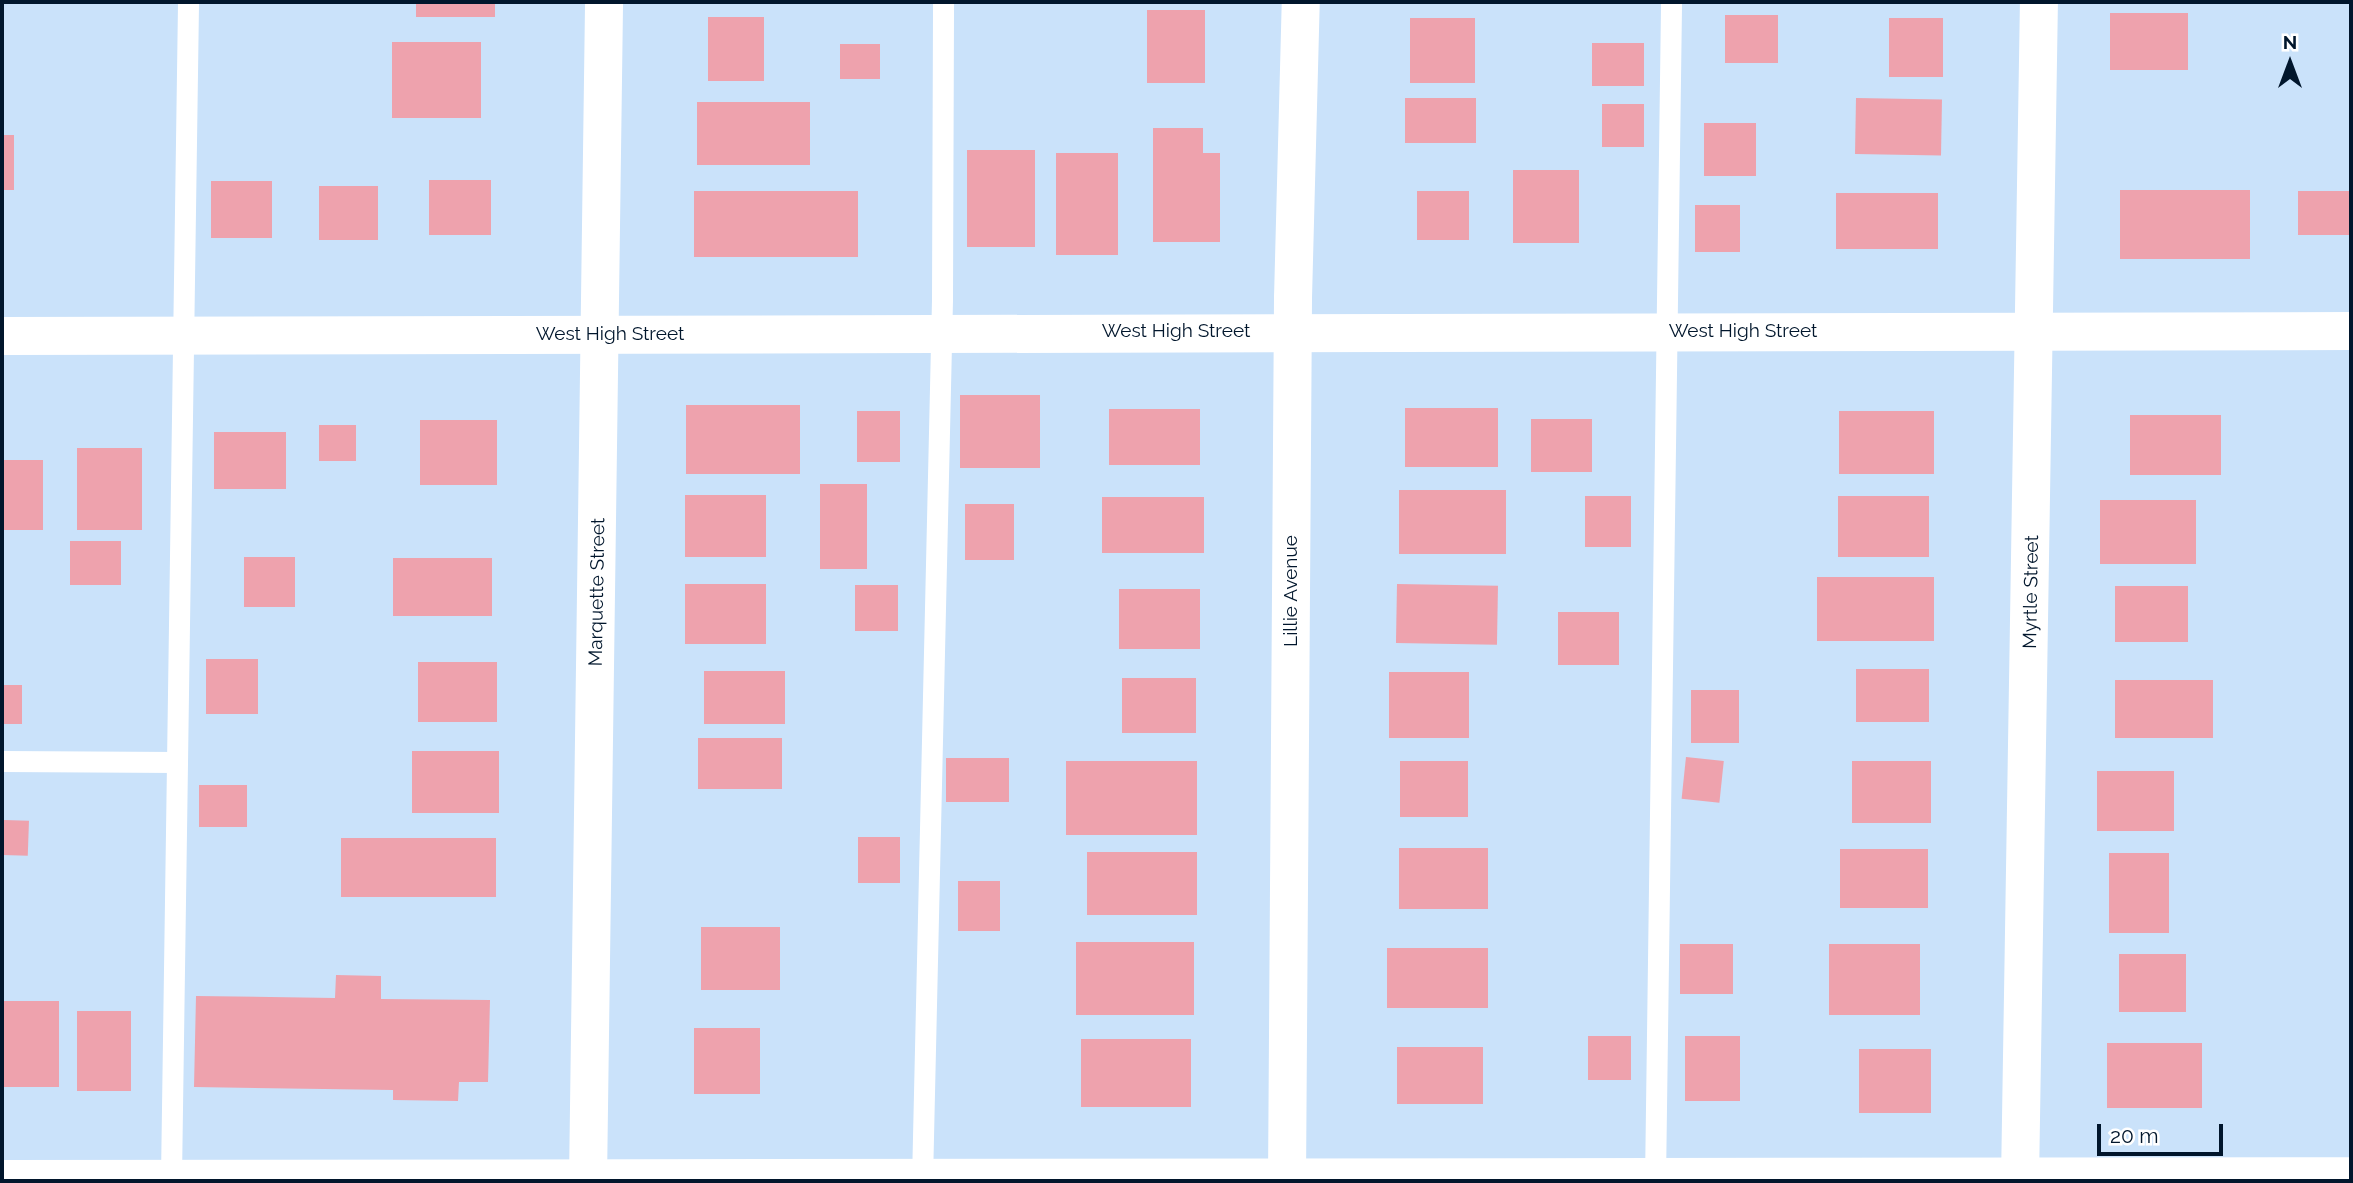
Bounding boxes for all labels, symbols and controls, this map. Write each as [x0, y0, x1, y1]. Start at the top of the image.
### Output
north arrow [2255, 28, 2325, 98]
text: N [2283, 31, 2297, 53]
street label: West High Street [1102, 320, 1250, 342]
street label: West High Street [1669, 320, 1817, 342]
street label: West High Street [536, 323, 684, 345]
street label: Marquette Street [584, 517, 610, 667]
street label: Lillie Avenue [1280, 535, 1302, 647]
street label: Myrtle Street [2019, 535, 2043, 649]
scale bar [2101, 1110, 2227, 1154]
text: 20 m [2110, 1123, 2158, 1148]

